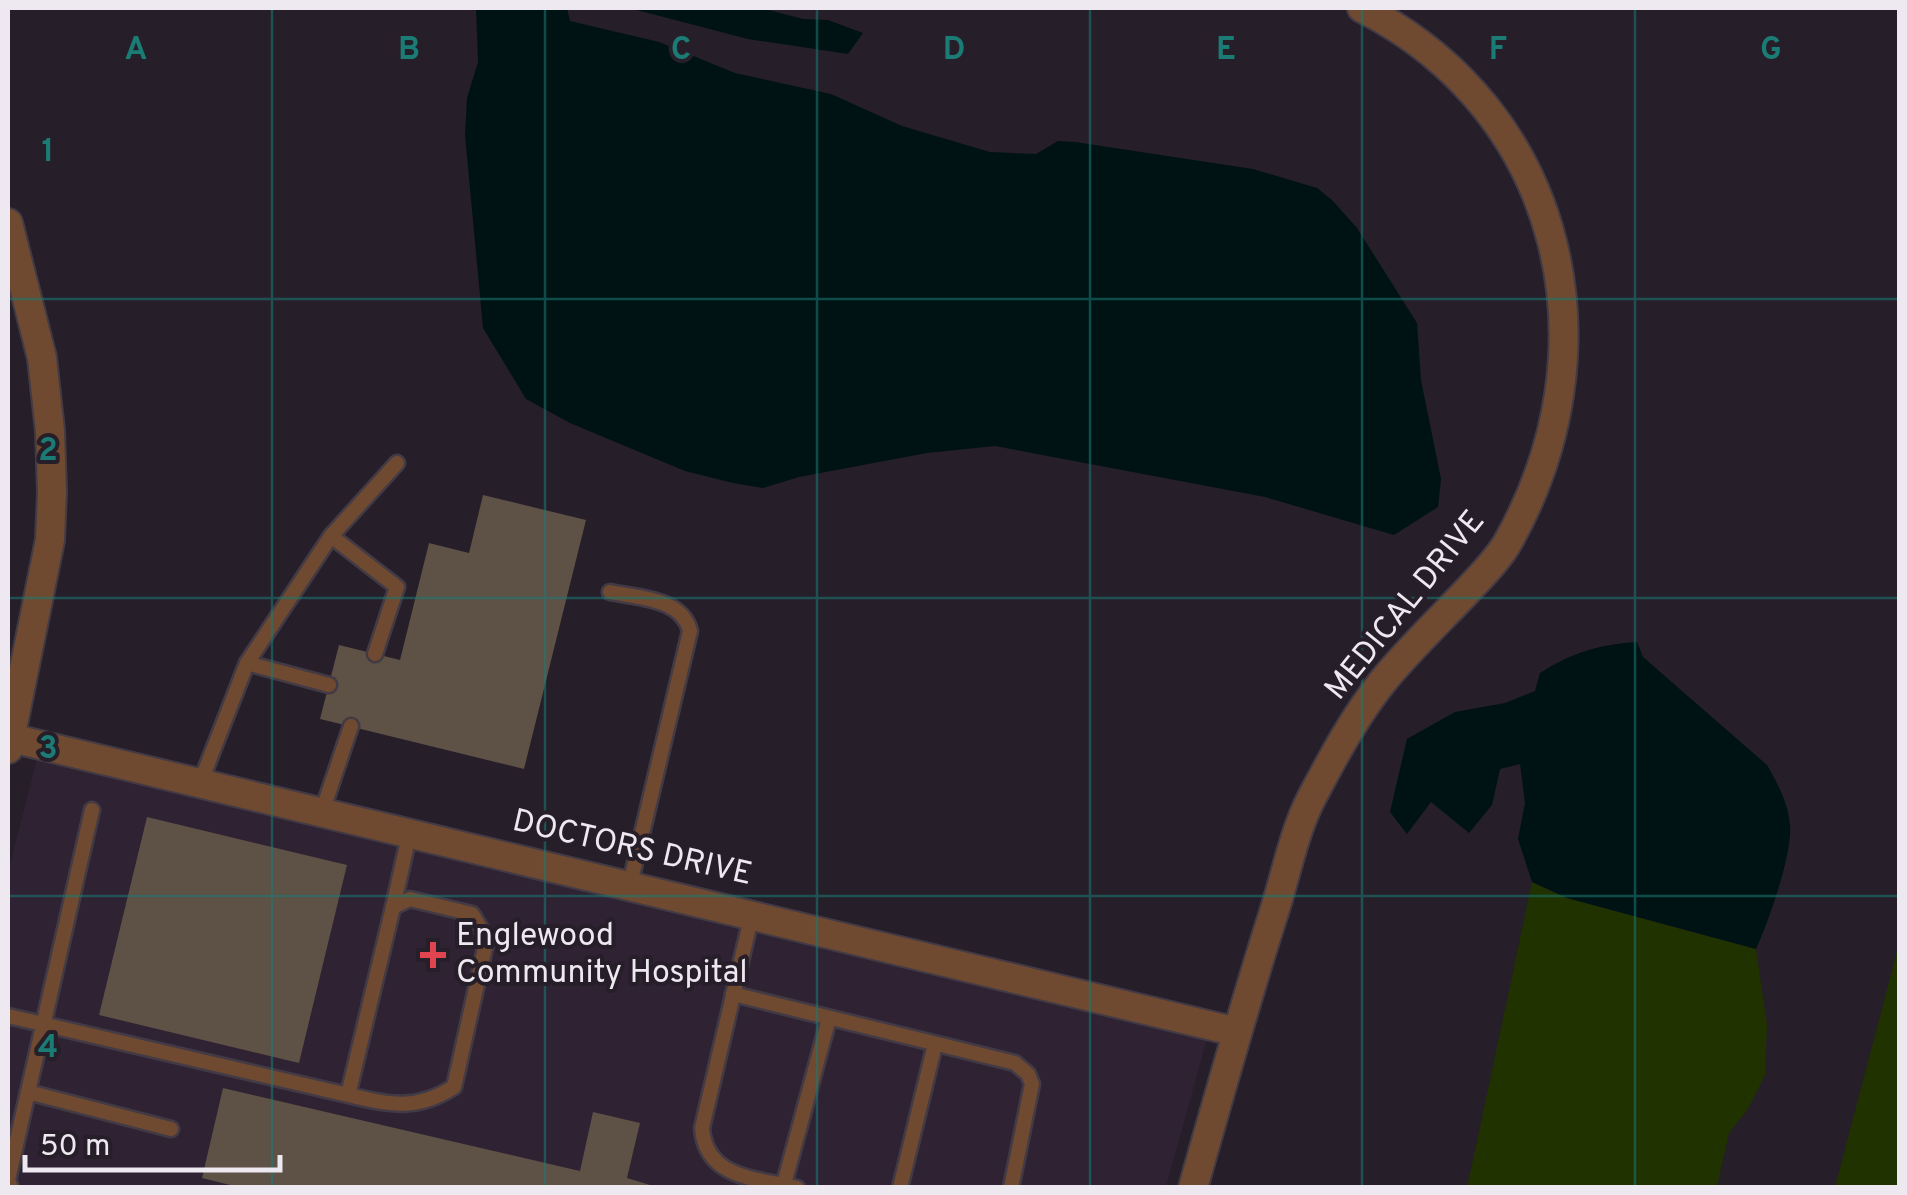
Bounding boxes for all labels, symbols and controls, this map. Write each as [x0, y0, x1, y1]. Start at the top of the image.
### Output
text: A [125, 31, 147, 71]
text: B [398, 31, 420, 71]
text: C [671, 31, 691, 71]
text: D [943, 31, 965, 71]
text: E [1216, 31, 1236, 71]
text: F [1489, 31, 1507, 71]
text: G [1760, 31, 1782, 71]
text: 1 [42, 133, 54, 173]
text: 2 [38, 432, 58, 472]
street label: MEDICAL DRIVE [1317, 503, 1495, 709]
text: 3 [38, 730, 58, 770]
street label: DOCTORS DRIVE [508, 802, 756, 896]
place label: Englewood Community Hospital [456, 917, 748, 994]
marker: Englewood Community Hospital [420, 942, 446, 968]
text: 4 [38, 1029, 58, 1069]
scale bar [25, 1110, 280, 1172]
text: 50 m [40, 1129, 110, 1166]

